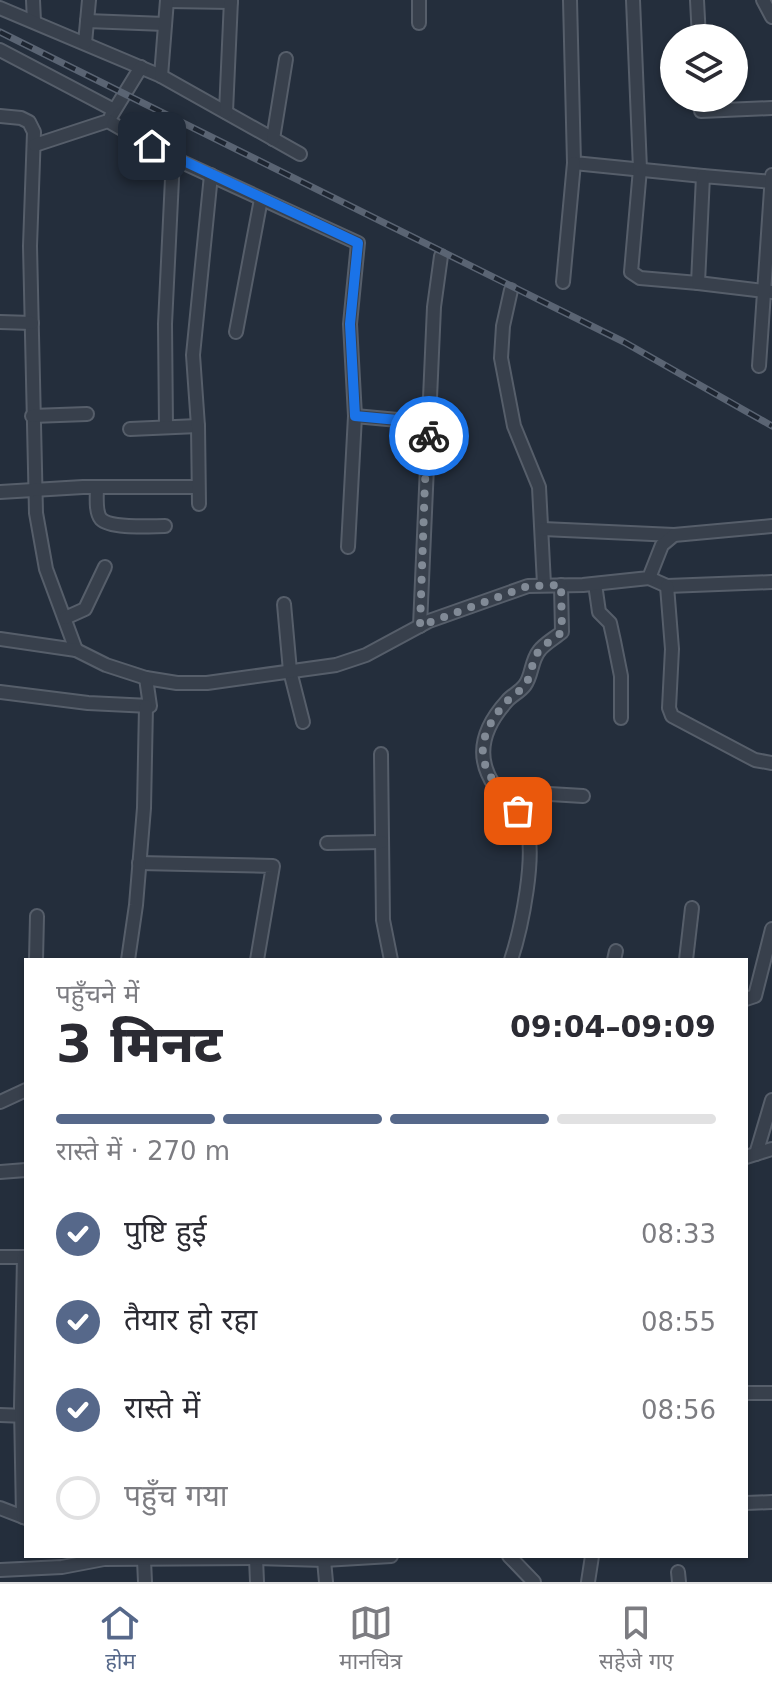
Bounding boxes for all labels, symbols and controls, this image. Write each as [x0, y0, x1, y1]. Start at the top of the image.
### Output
map controls [660, 24, 748, 112]
button: layers [660, 24, 748, 112]
pin [118, 112, 186, 180]
icon: home [130, 124, 174, 168]
courier [389, 396, 469, 476]
icon: bike [407, 414, 451, 458]
pin [484, 777, 552, 845]
icon: bag [496, 789, 540, 833]
text: पहुँचने में [56, 979, 139, 1009]
text: 09:04–09:09 [510, 1009, 716, 1044]
text: 3 मिनट [56, 1014, 222, 1074]
text: रास्ते में · 270 m [56, 1136, 230, 1166]
icon: check [56, 1212, 100, 1256]
text: पुष्टि हुई [124, 1214, 207, 1249]
text: 08:33 [641, 1219, 716, 1249]
icon: check [56, 1300, 100, 1344]
text: तैयार हो रहा [124, 1302, 257, 1337]
text: 08:55 [641, 1307, 716, 1337]
icon: check [56, 1388, 100, 1432]
text: रास्ते में [124, 1390, 200, 1425]
text: 08:56 [641, 1395, 716, 1425]
text: पहुँच गया [124, 1478, 228, 1513]
tab: होम [98, 1601, 142, 1678]
tab: मानचित्र [339, 1601, 402, 1678]
tab: सहेजे गए [599, 1601, 674, 1678]

